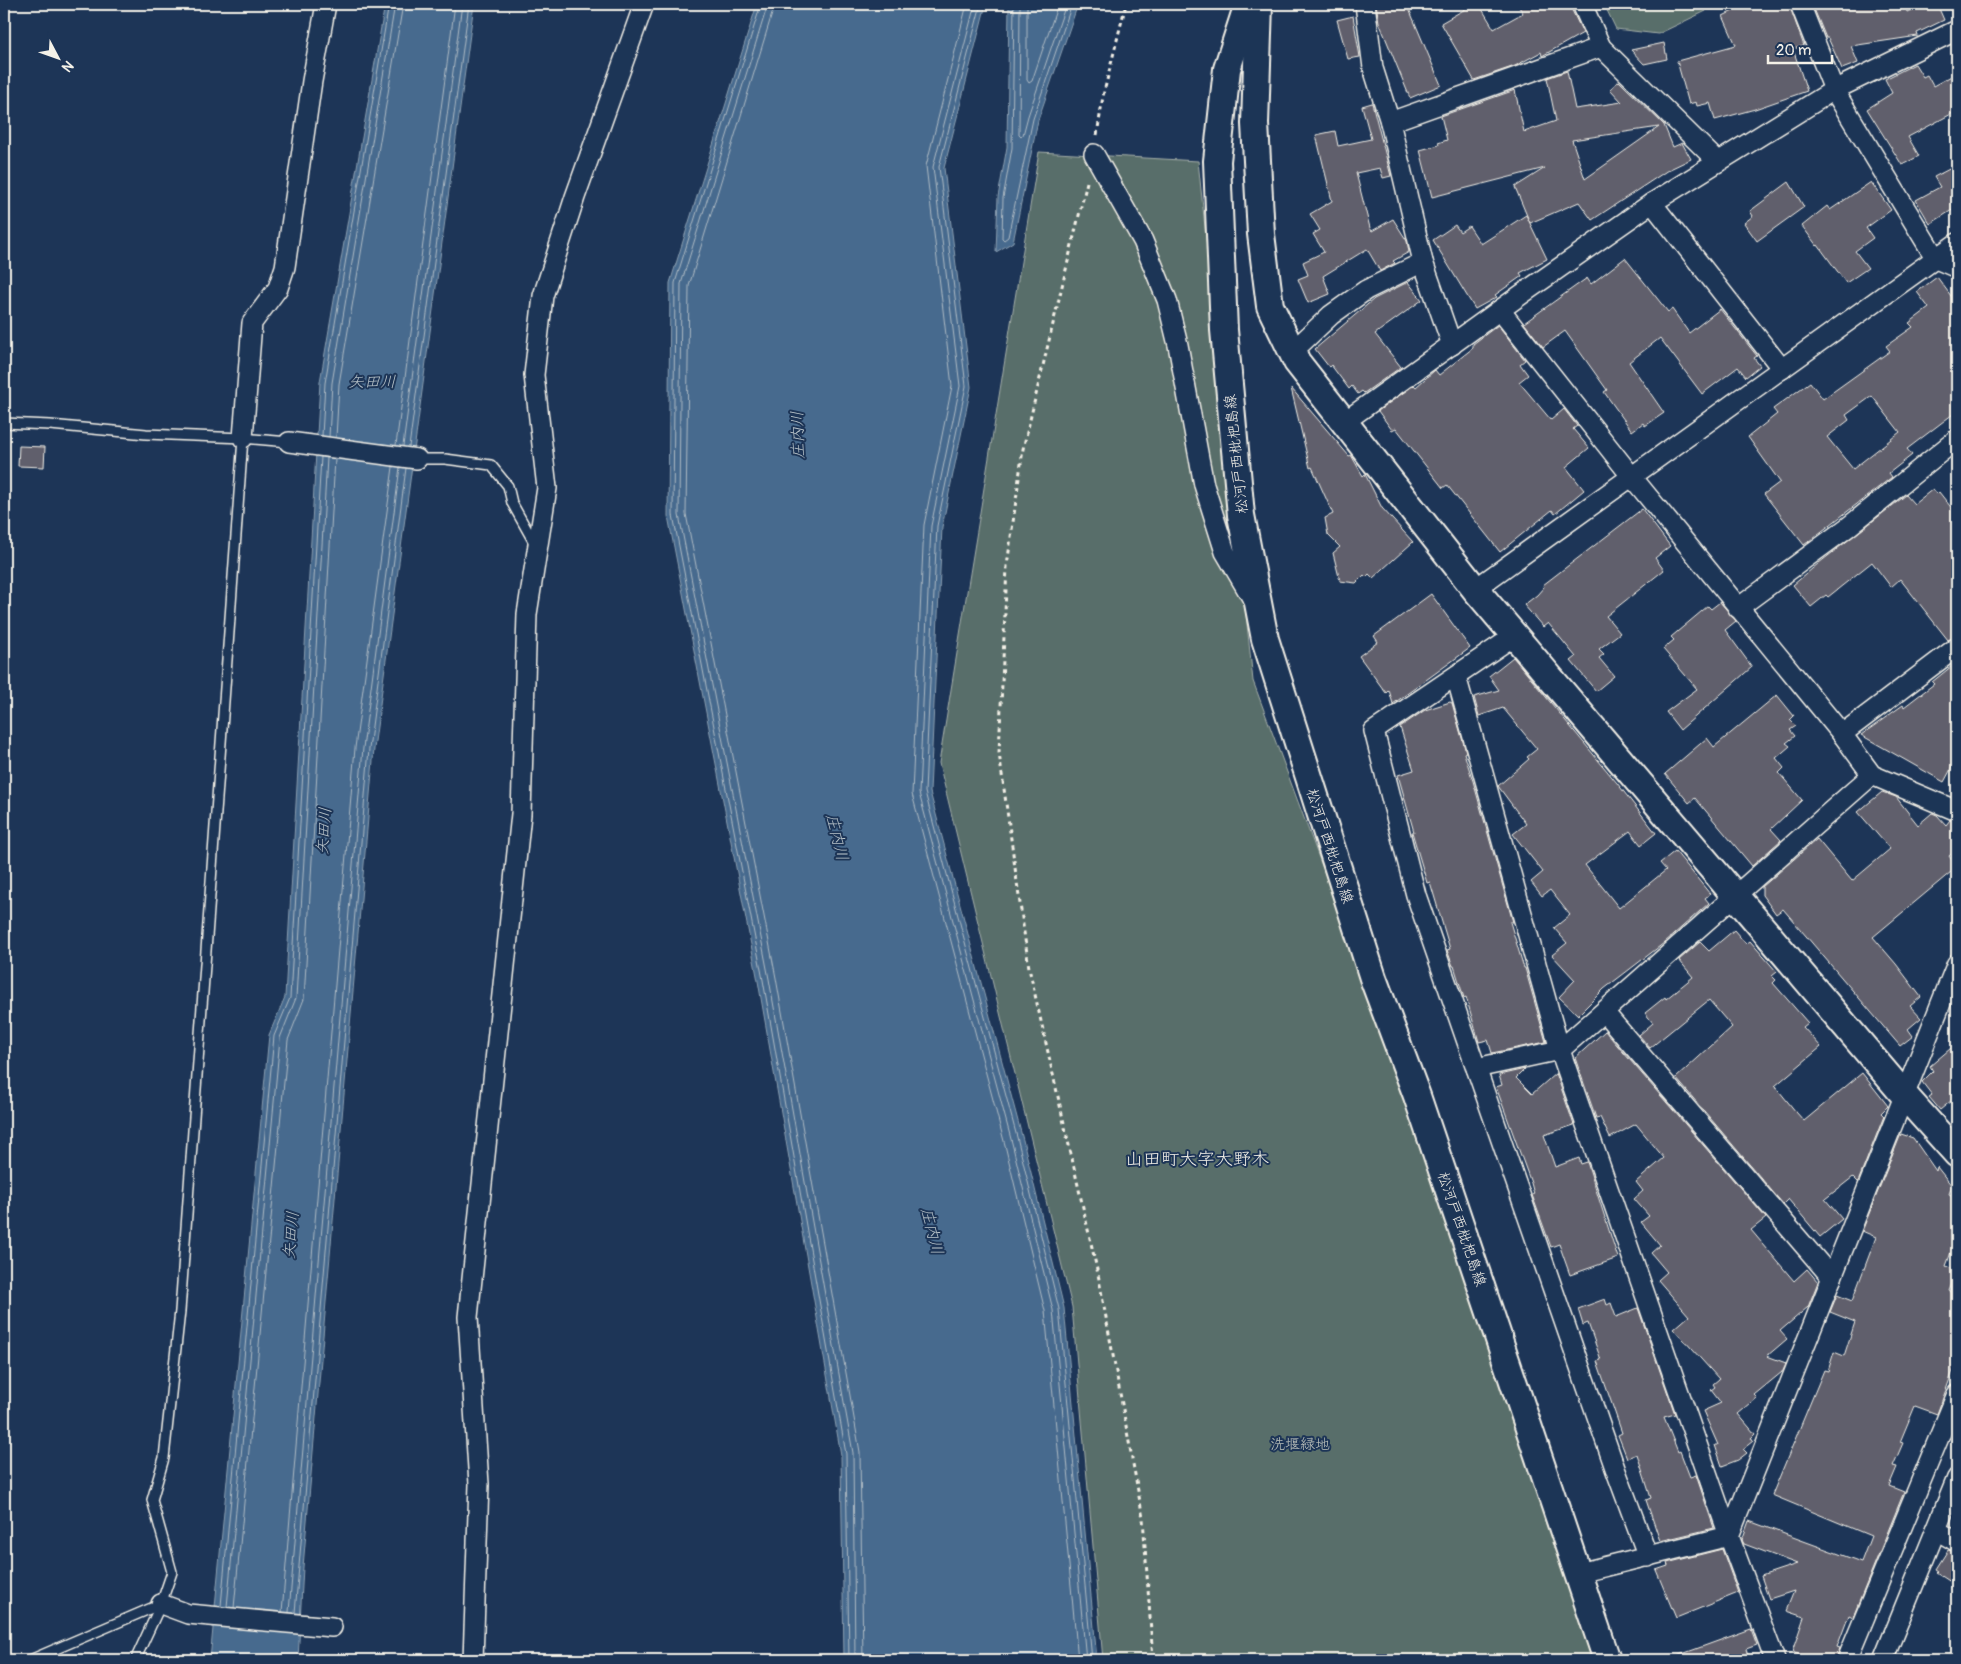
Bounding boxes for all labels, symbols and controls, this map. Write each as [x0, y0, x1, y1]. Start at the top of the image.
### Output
north arrow [32, 32, 82, 82]
scale bar [1768, 32, 1832, 64]
text: 20 m [1776, 41, 1811, 60]
text: N [58, 57, 77, 75]
water label: 矢田川 [348, 372, 396, 392]
street label: 松河戸西枇杷島線 [1221, 393, 1252, 515]
water label: 庄内川 [787, 411, 809, 459]
street label: 松河戸西枇杷島線 [1302, 786, 1357, 906]
water label: 矢田川 [312, 806, 336, 856]
water label: 庄内川 [822, 812, 853, 863]
district label: 山田町大字大野木 [1125, 1148, 1269, 1171]
street label: 松河戸西枇杷島線 [1433, 1169, 1490, 1289]
water label: 庄内川 [917, 1206, 948, 1257]
water label: 矢田川 [279, 1210, 303, 1260]
park label: 洗堰緑地 [1270, 1435, 1330, 1454]

